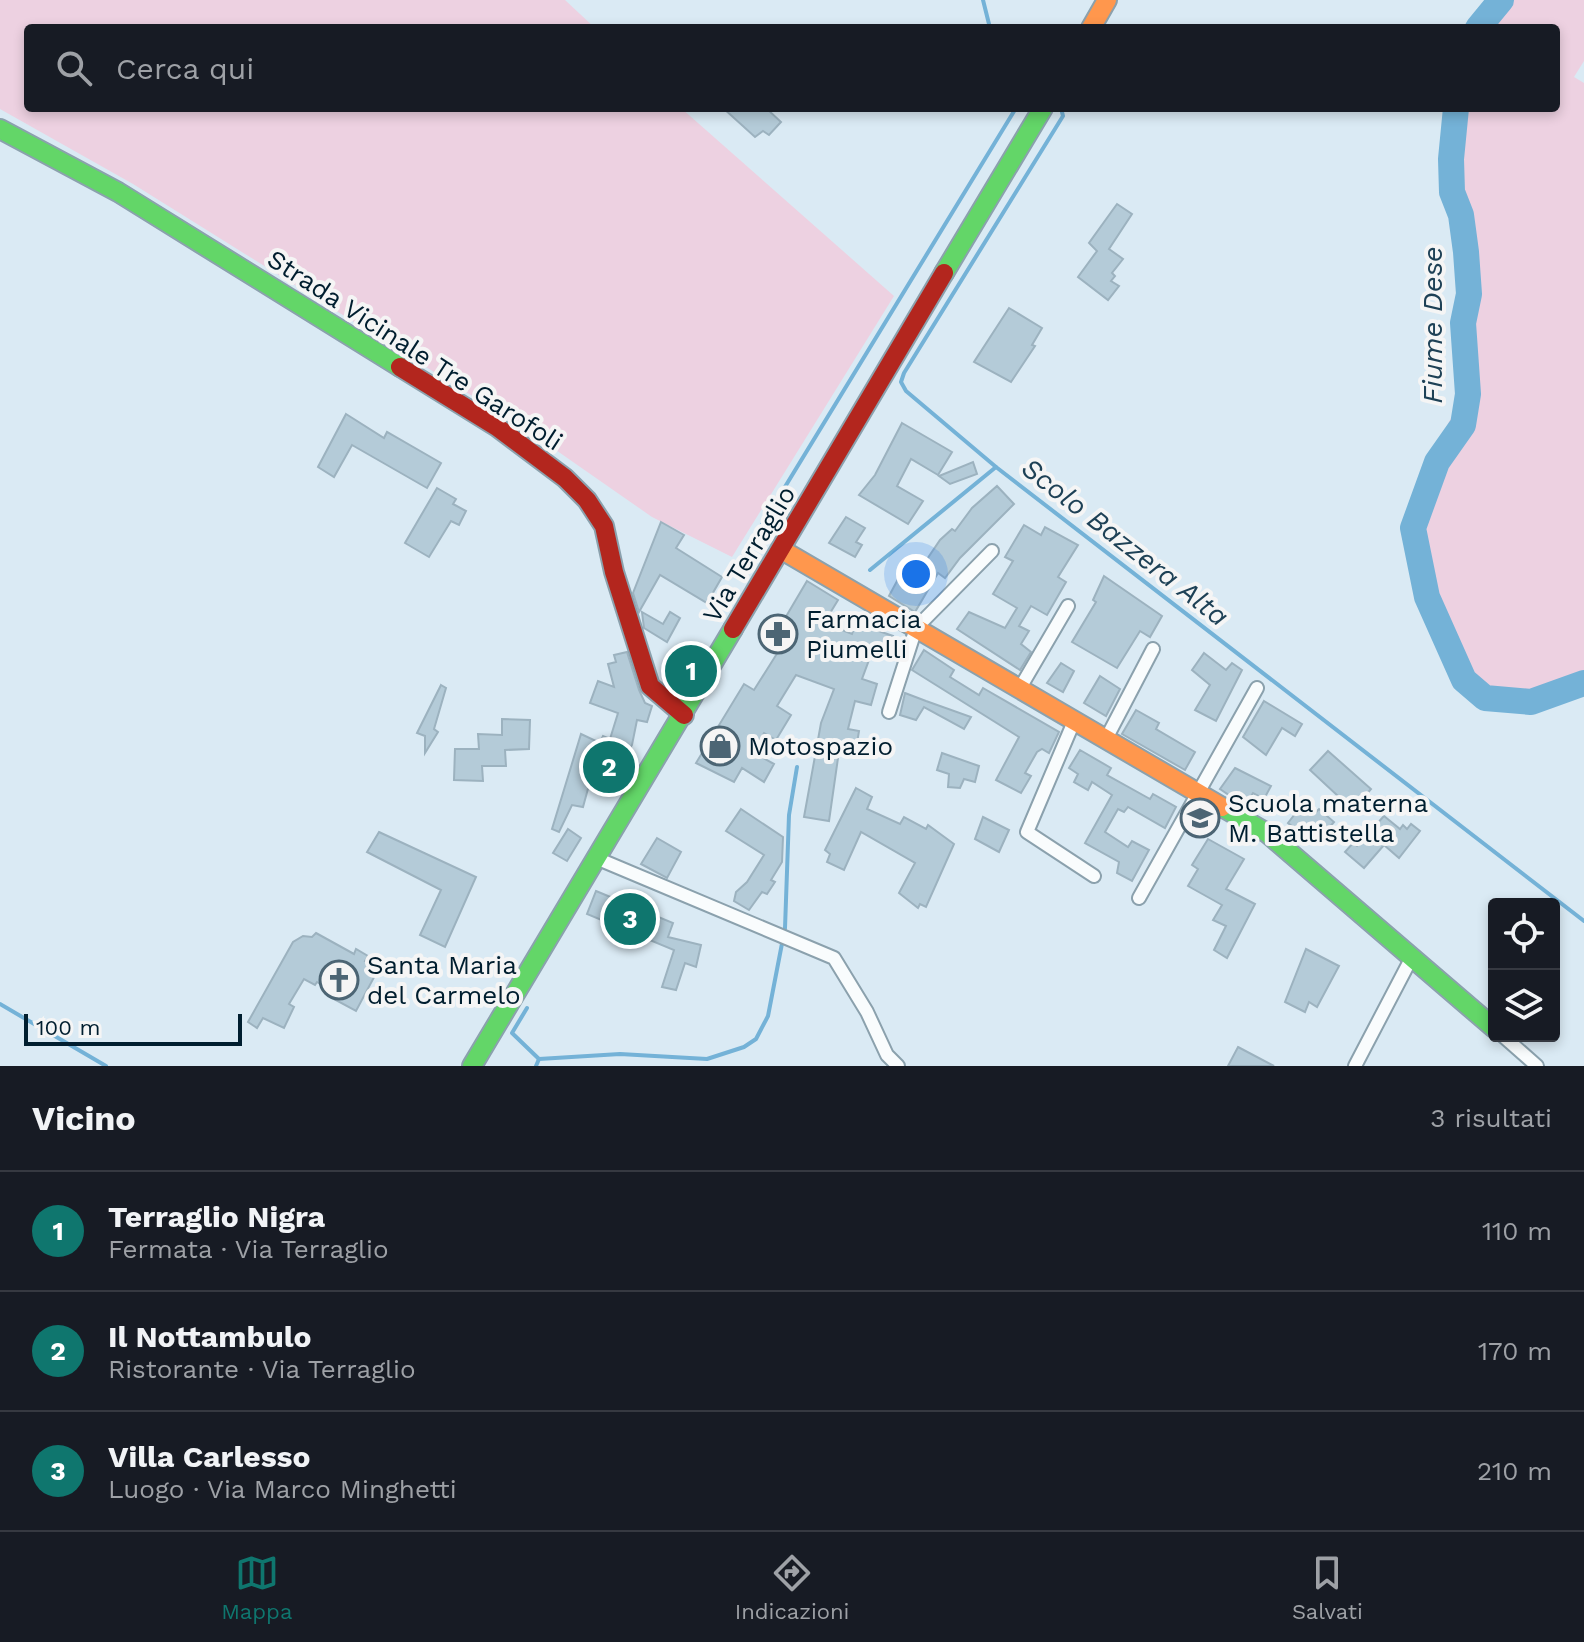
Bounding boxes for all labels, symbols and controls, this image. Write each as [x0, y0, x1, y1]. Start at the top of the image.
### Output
search box [24, 24, 1560, 112]
icon: search [52, 46, 96, 90]
text: Cerca qui [116, 51, 254, 86]
street label: Strada Vicinale Tre Garofoli [262, 243, 568, 457]
water label: Fiume Dese [1416, 246, 1449, 404]
water label: Scolo Bazzera Alta [1015, 451, 1235, 633]
street label: Via Terraglio [697, 480, 801, 628]
your location [896, 554, 936, 594]
place label: Farmacia Piumelli [806, 604, 922, 664]
pharmacy icon: Farmacia Piumelli [757, 613, 799, 655]
pin: 1 [665, 641, 717, 701]
shop icon: Motospazio [699, 725, 741, 767]
place label: Motospazio [748, 731, 893, 761]
pin: 2 [583, 737, 635, 797]
place label: Scuola materna M. Battistella [1228, 788, 1428, 848]
school or university icon: Scuola materna M. Battistella [1179, 797, 1221, 839]
pin: 3 [604, 889, 656, 949]
map controls [1488, 898, 1560, 1042]
button: locate [1488, 898, 1560, 970]
place label: Santa Maria del Carmelo [367, 950, 521, 1010]
church icon: Santa Maria del Carmelo [318, 959, 360, 1001]
button: layers [1488, 970, 1560, 1042]
scale bar [24, 1010, 242, 1046]
text: 100 m [36, 1015, 100, 1040]
text: Vicino [32, 1098, 136, 1138]
text: 3 risultati [1430, 1103, 1552, 1133]
text: Terraglio Nigra [108, 1199, 325, 1234]
text: 1 [52, 1216, 64, 1246]
text: 110 m [1482, 1216, 1552, 1246]
text: Fermata · Via Terraglio [108, 1234, 389, 1264]
text: Il Nottambulo [108, 1319, 312, 1354]
text: 2 [50, 1336, 66, 1366]
text: 170 m [1478, 1336, 1552, 1366]
text: Ristorante · Via Terraglio [108, 1354, 416, 1384]
text: Villa Carlesso [108, 1439, 311, 1474]
text: 3 [50, 1456, 66, 1486]
text: 210 m [1477, 1456, 1552, 1486]
text: Luogo · Via Marco Minghetti [108, 1474, 457, 1504]
tab: Mappa [221, 1551, 292, 1624]
tab: Indicazioni [735, 1551, 849, 1624]
tab: Salvati [1292, 1551, 1363, 1624]

